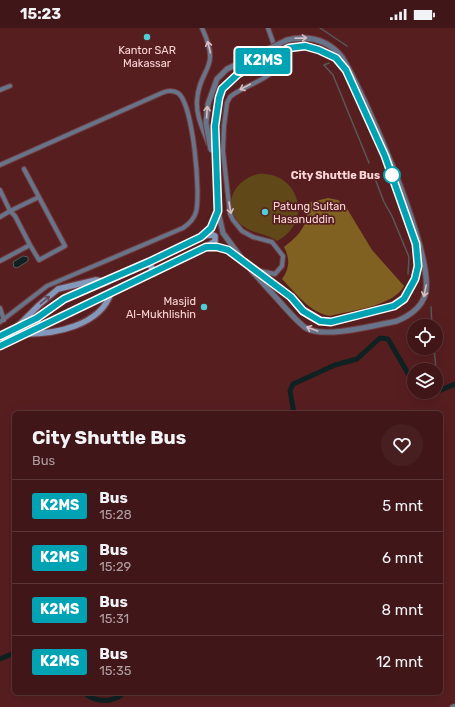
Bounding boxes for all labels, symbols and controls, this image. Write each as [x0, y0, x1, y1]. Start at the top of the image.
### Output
text: 15:23 [20, 5, 61, 23]
marker: Kantor SAR Makassar [142, 32, 152, 42]
one-way arrow [294, 34, 307, 42]
one-way arrow [205, 40, 212, 53]
place label: Kantor SAR Makassar [118, 44, 176, 70]
line badge: K2MS [235, 48, 291, 74]
text: K2MS [243, 52, 283, 69]
one-way arrow [239, 84, 251, 92]
one-way arrow [204, 106, 211, 119]
marker: City Shuttle Bus [383, 166, 401, 184]
place label: City Shuttle Bus [291, 169, 380, 182]
place label: Patung Sultan Hasanuddin [273, 200, 346, 226]
one-way arrow [226, 201, 234, 214]
marker: Patung Sultan Hasanuddin [260, 207, 270, 217]
one-way arrow [421, 284, 429, 297]
one-way arrow [39, 295, 50, 304]
place label: Masjid Al-Mukhlishin [126, 295, 196, 321]
marker: Masjid Al-Mukhlishin [199, 302, 209, 312]
map controls [407, 319, 443, 399]
button: locate [407, 319, 443, 355]
one-way arrow [307, 325, 319, 333]
button: layers [407, 363, 443, 399]
button: heart [381, 424, 423, 466]
text: City Shuttle Bus [32, 426, 186, 449]
text: Bus [32, 453, 55, 468]
text: Bus [99, 489, 128, 507]
text: K2MS [40, 497, 79, 514]
text: 5 mnt [382, 497, 423, 515]
text: 15:28 [99, 507, 132, 522]
text: Bus [99, 541, 128, 559]
text: K2MS [40, 549, 79, 566]
text: 6 mnt [382, 549, 423, 567]
text: 15:29 [99, 559, 131, 574]
text: Bus [99, 593, 128, 611]
text: K2MS [40, 601, 79, 618]
text: 8 mnt [382, 601, 423, 619]
text: 15:31 [99, 611, 129, 626]
text: Bus [99, 645, 128, 663]
text: K2MS [40, 653, 79, 670]
text: 12 mnt [376, 653, 423, 671]
text: 15:35 [99, 663, 131, 678]

